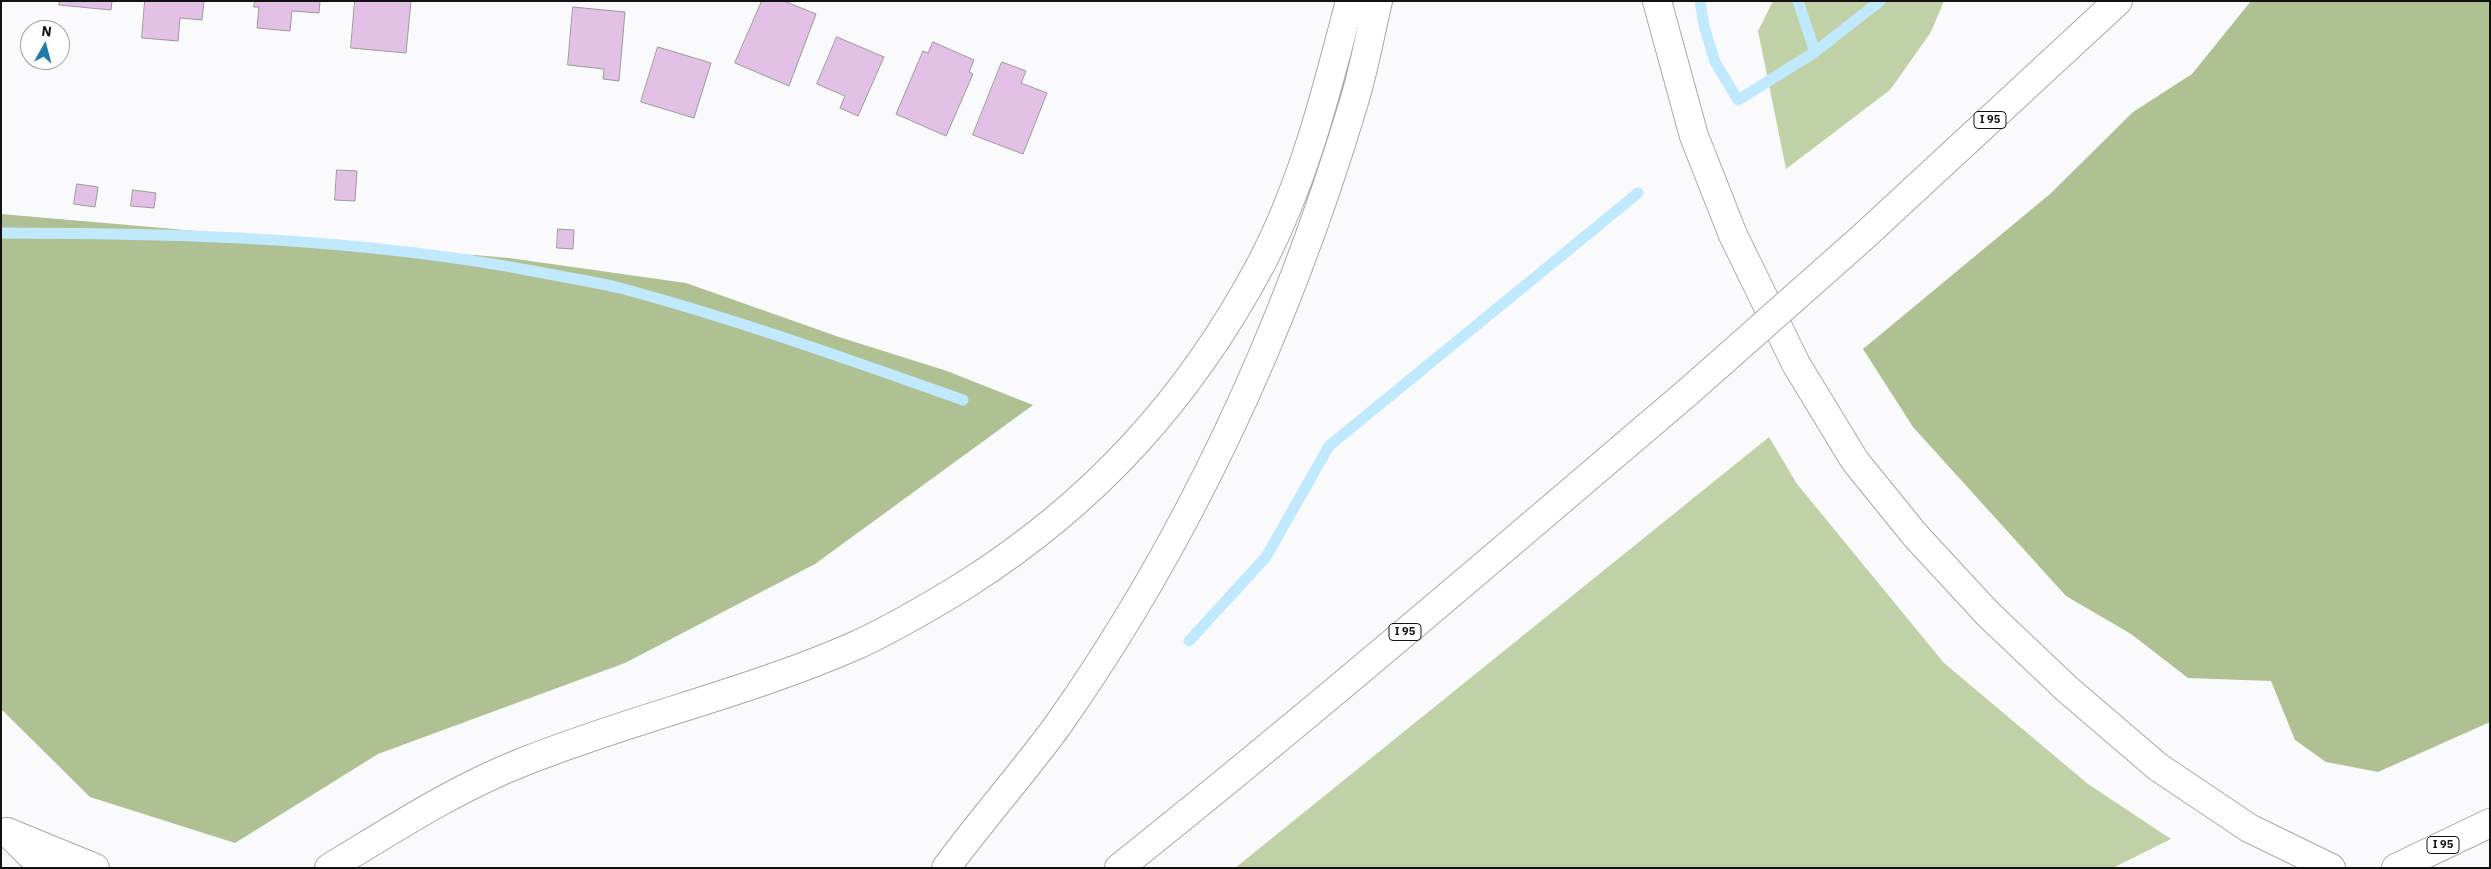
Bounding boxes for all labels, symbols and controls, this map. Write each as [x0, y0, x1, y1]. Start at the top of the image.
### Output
north arrow [20, 20, 70, 70]
text: N [41, 22, 53, 41]
road number: I 95 [1974, 112, 2006, 128]
road number: I 95 [1389, 624, 1421, 640]
road number: I 95 [2427, 836, 2459, 854]

